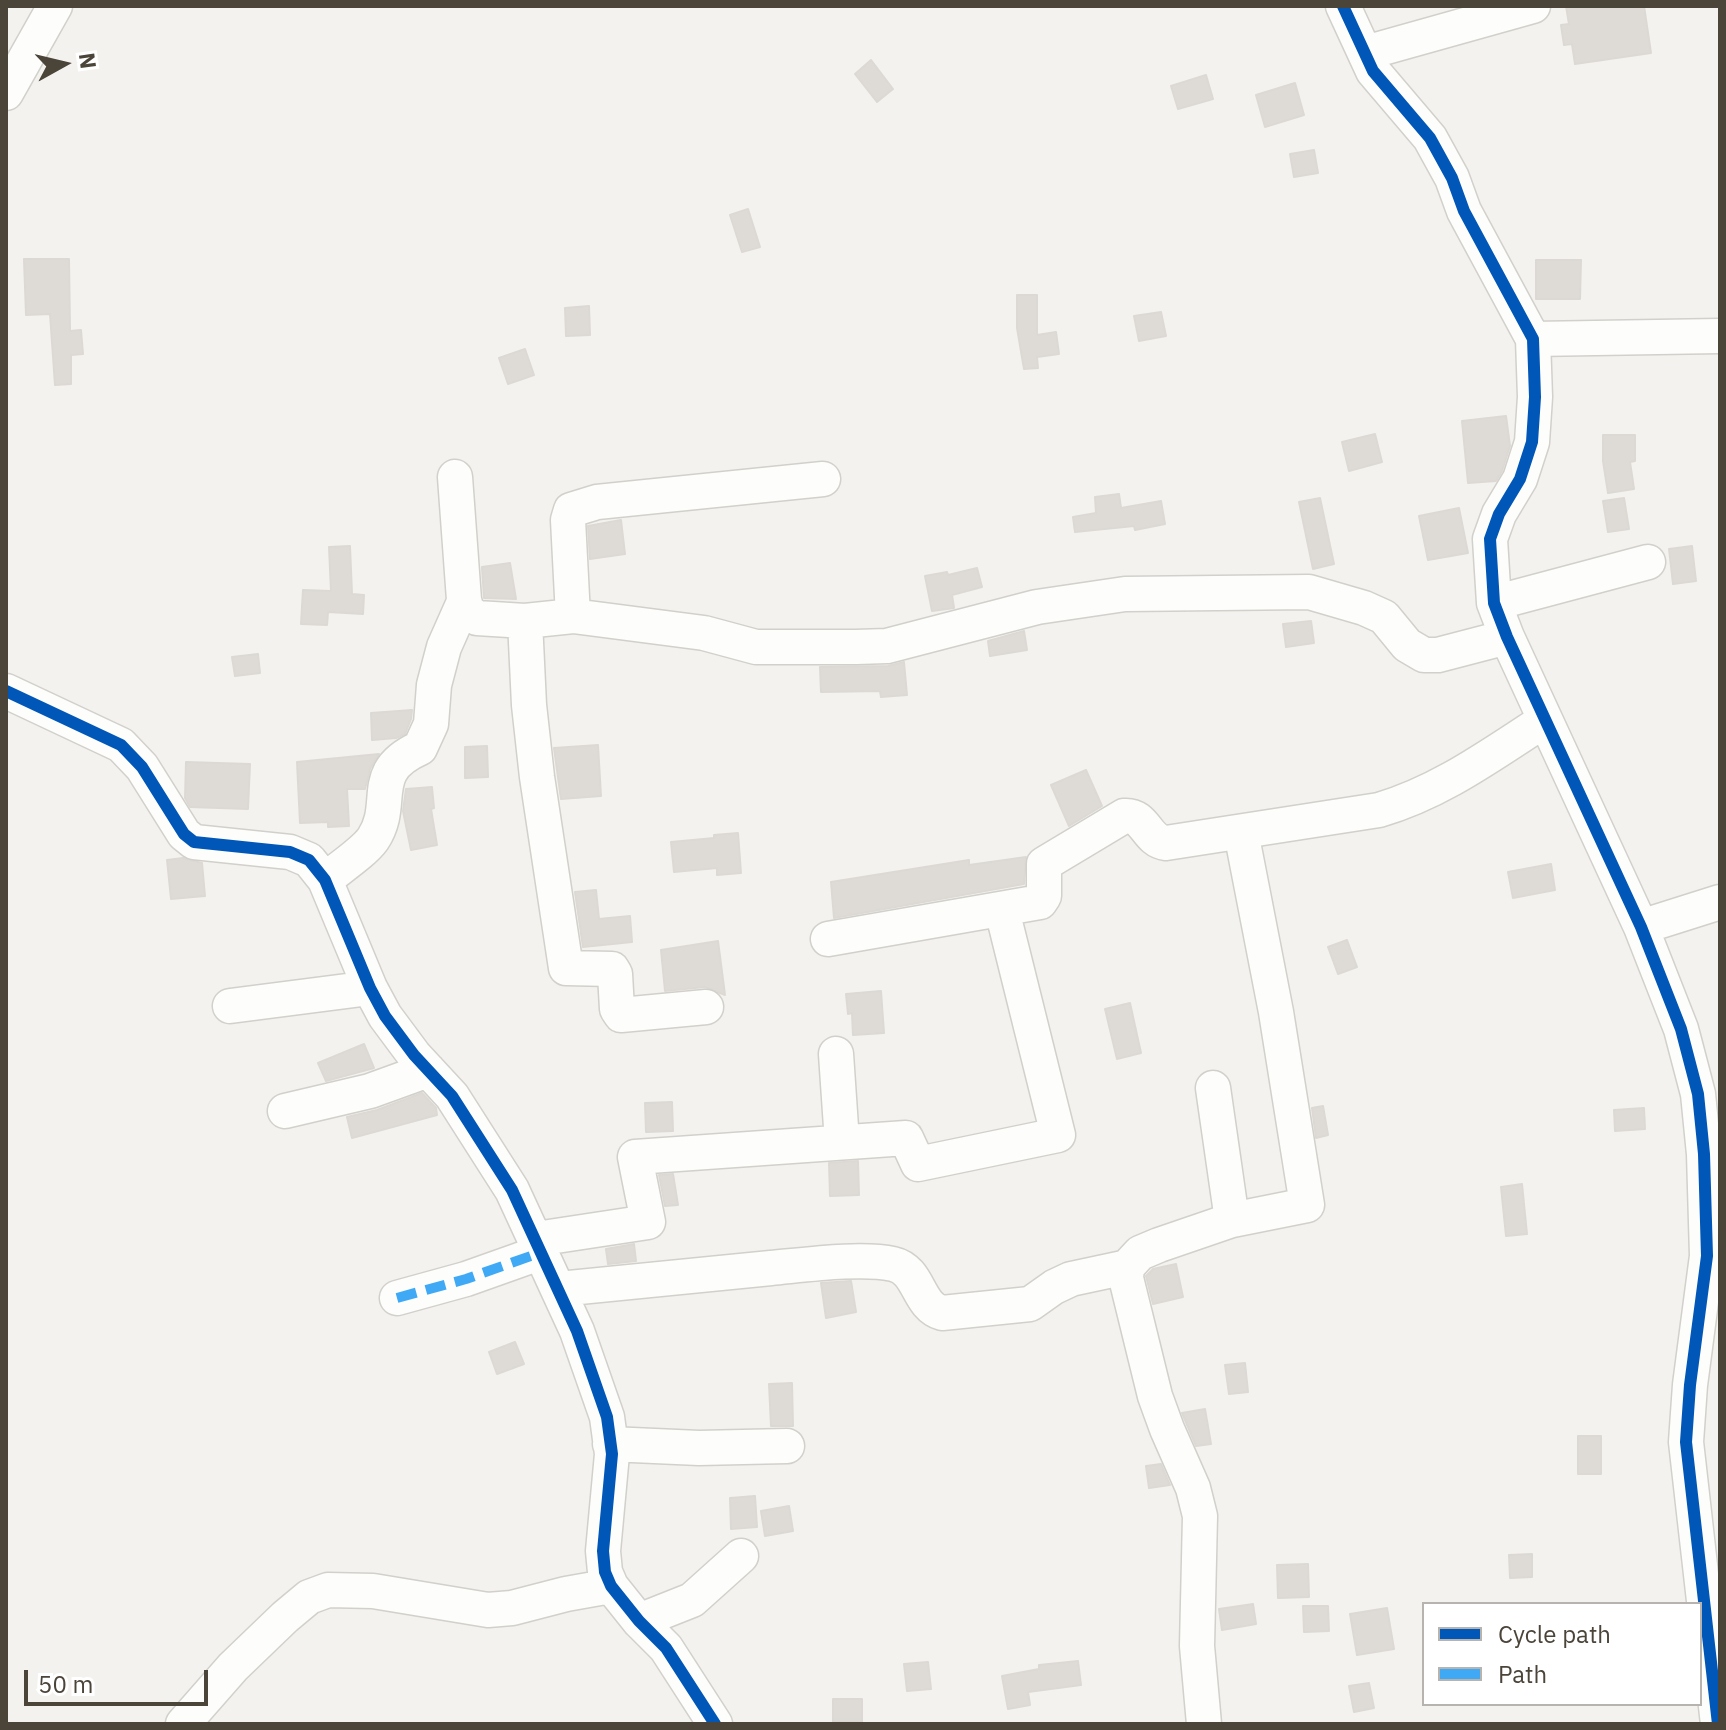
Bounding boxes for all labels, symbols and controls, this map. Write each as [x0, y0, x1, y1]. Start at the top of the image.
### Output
north arrow [24, 24, 104, 104]
text: N [73, 51, 104, 70]
legend [1422, 1602, 1702, 1706]
text: Cycle path [1498, 1618, 1611, 1650]
scale bar [28, 1654, 212, 1704]
text: Path [1498, 1658, 1547, 1690]
text: 50 m [38, 1668, 93, 1700]

